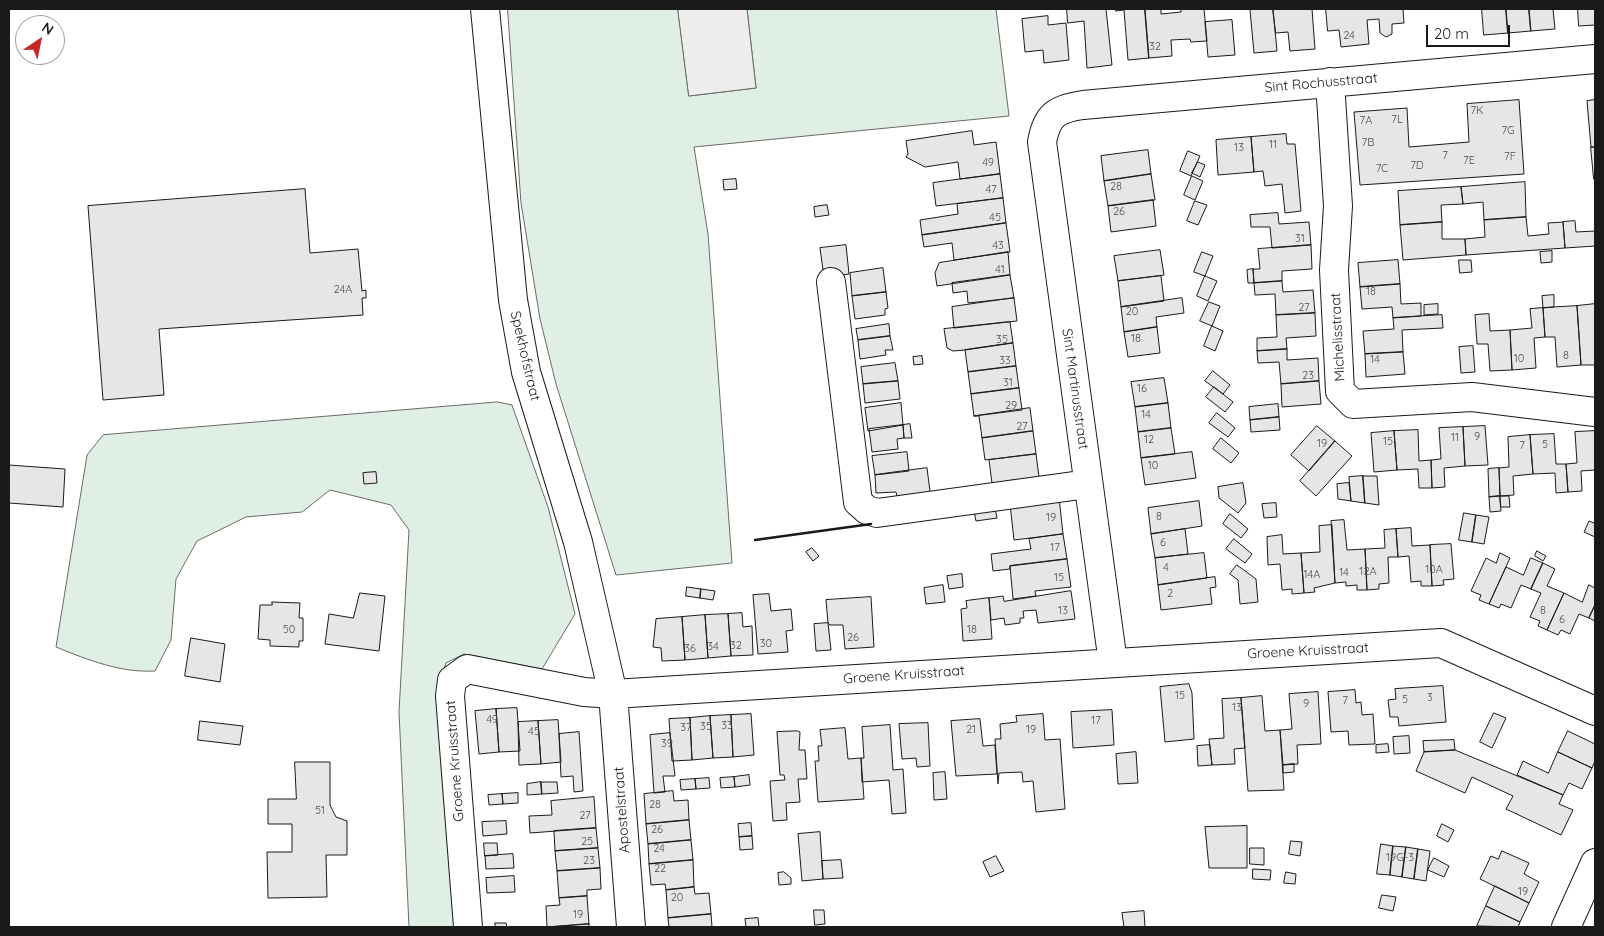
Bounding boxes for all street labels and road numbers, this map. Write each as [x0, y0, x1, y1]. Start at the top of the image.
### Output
street label: Sint Rochusstraat [1264, 70, 1378, 96]
street label: Michelisstraat [1327, 292, 1349, 382]
street label: Spekhofstraat [507, 310, 543, 402]
street label: Sint Martinusstraat [1058, 328, 1092, 450]
street label: Groene Kruisstraat [1247, 639, 1369, 663]
street label: Groene Kruisstraat [843, 662, 965, 688]
street label: Groene Kruisstraat [442, 700, 468, 822]
street label: Apostelstraat [611, 766, 633, 854]

